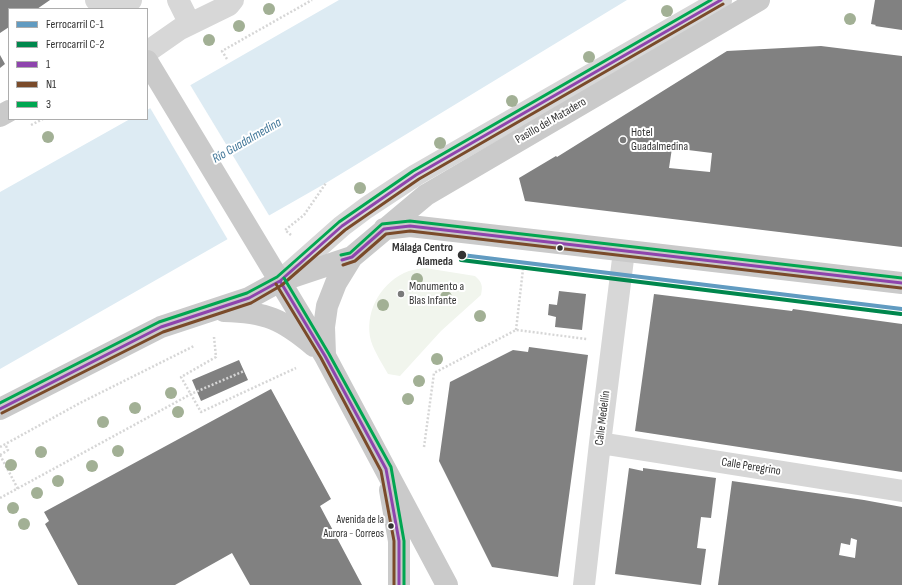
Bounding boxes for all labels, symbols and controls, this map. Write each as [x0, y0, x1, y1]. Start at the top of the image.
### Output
legend [8, 8, 148, 120]
text: Ferrocarril C-1 [46, 17, 104, 32]
text: Ferrocarril C-2 [46, 37, 105, 52]
text: 1 [46, 57, 50, 72]
text: N1 [46, 77, 56, 92]
street label: Pasillo del Matadero [513, 95, 589, 147]
text: 3 [46, 97, 51, 112]
water label: Río Guadalmedina [210, 115, 284, 167]
place label: Hotel Guadalmedina [631, 126, 688, 154]
marker: Hotel Guadalmedina [618, 135, 628, 145]
place label: Málaga Centro Alameda [392, 241, 453, 269]
unlabelled marker [555, 243, 565, 253]
marker: Málaga Centro Alameda [456, 249, 468, 261]
place label: Monumento a Blas Infante [409, 280, 464, 308]
marker: Monumento a Blas Infante [396, 289, 406, 299]
street label: Calle Medellín [592, 390, 614, 446]
street label: Calle Peregrino [720, 455, 782, 479]
place label: Avenida de la Aurora - Correos [324, 513, 384, 539]
marker: Avenida de la Aurora - Correos [386, 521, 396, 531]

